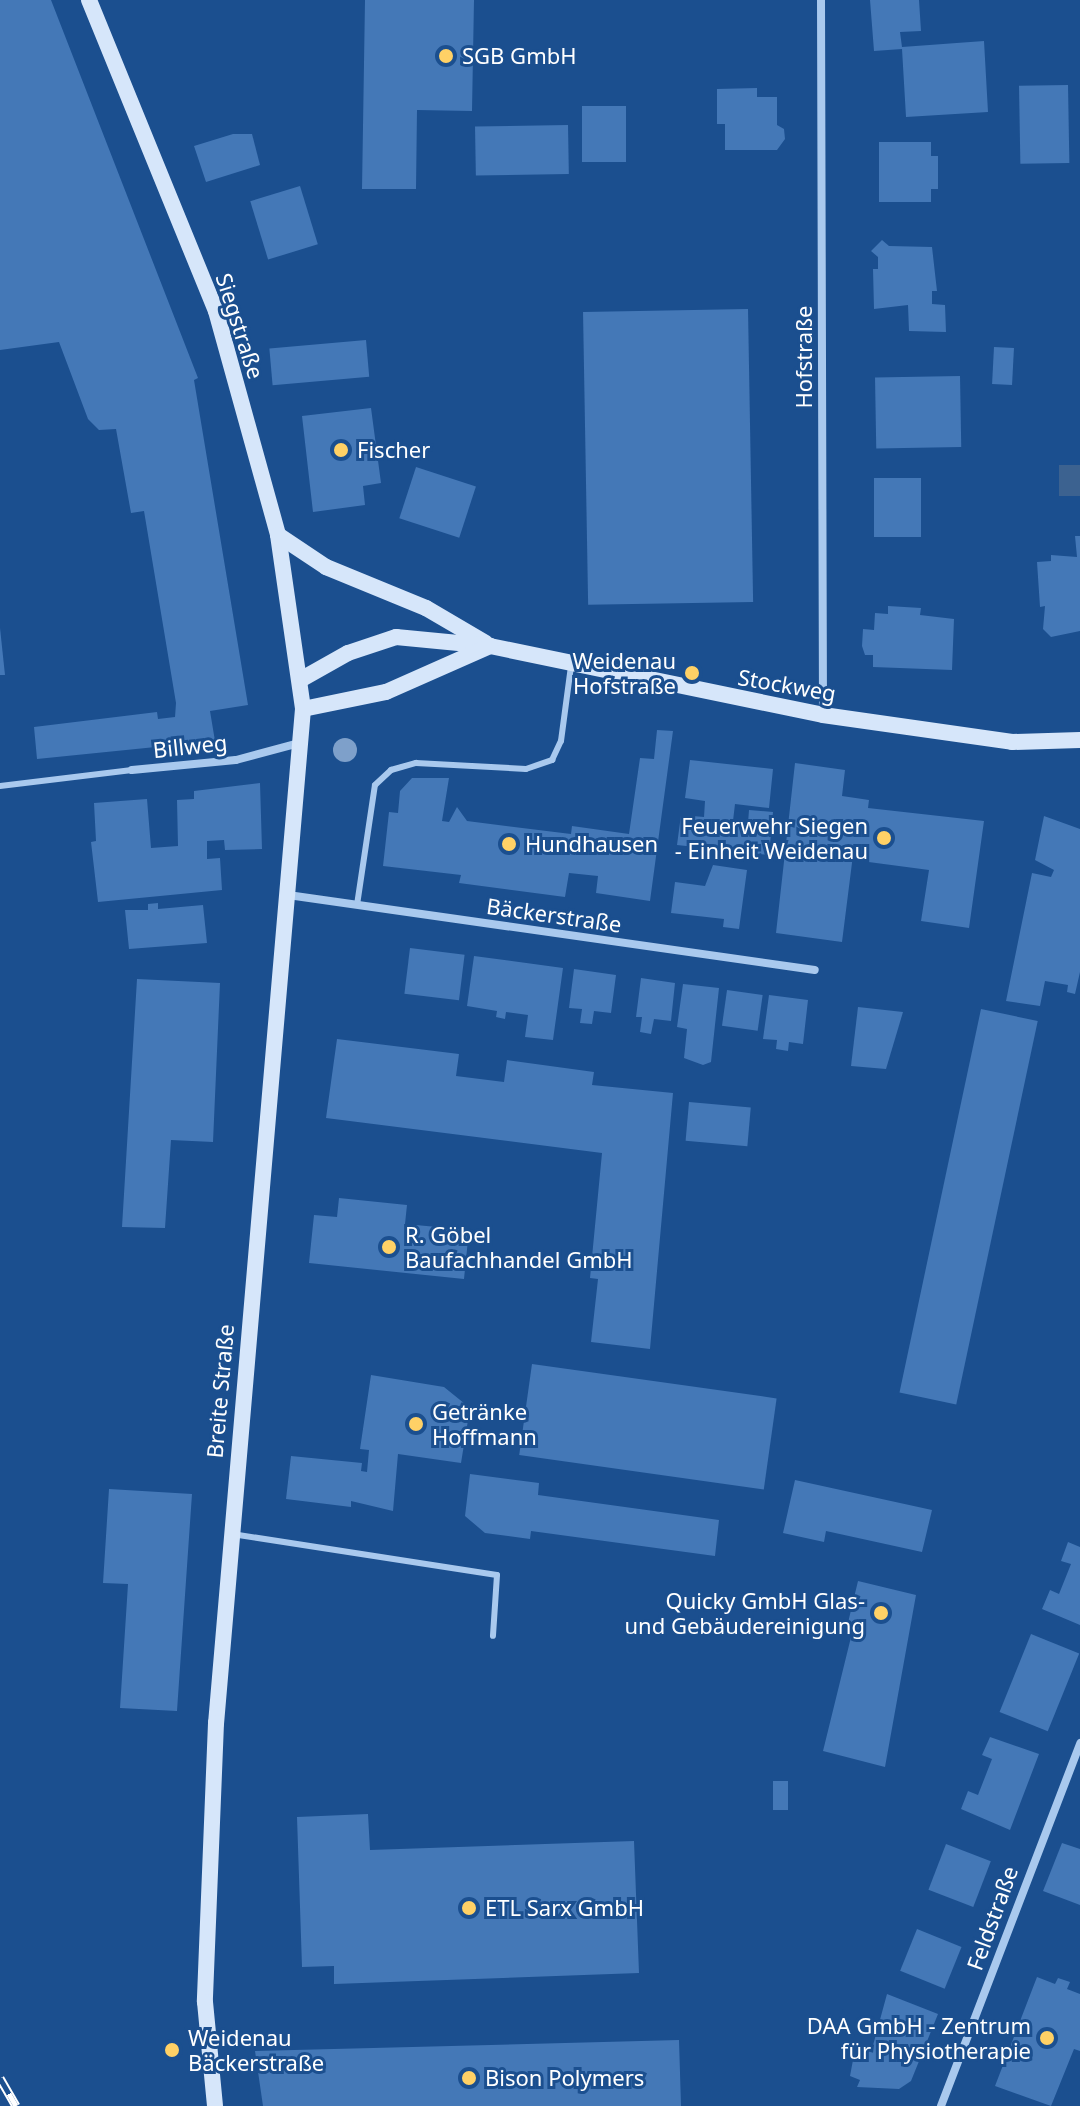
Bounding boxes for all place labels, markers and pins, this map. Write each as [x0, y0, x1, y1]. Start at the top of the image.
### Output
place label: SGB GmbH [462, 43, 577, 69]
marker: SGB GmbH [437, 47, 455, 65]
place label: Fischer [357, 437, 430, 463]
marker: Fischer [332, 441, 350, 459]
place label: Weidenau Hofstraße [572, 647, 676, 698]
marker: Weidenau Hofstraße [683, 664, 701, 682]
place label: Feuerwehr Siegen - Einheit Weidenau [675, 812, 868, 864]
marker: Feuerwehr Siegen - Einheit Weidenau [875, 829, 893, 847]
place label: Hundhausen [525, 831, 658, 857]
marker: Hundhausen [500, 835, 518, 853]
place label: R. Göbel Baufachhandel GmbH [405, 1221, 633, 1272]
marker: R. Göbel Baufachhandel GmbH [380, 1238, 398, 1256]
place label: Getränke Hoffmann [432, 1398, 537, 1450]
marker: Getränke Hoffmann [407, 1415, 425, 1433]
place label: Quicky GmbH Glas- und Gebäudereinigung [624, 1587, 865, 1638]
marker: Quicky GmbH Glas- und Gebäudereinigung [872, 1604, 890, 1622]
place label: ETL Sarx GmbH [485, 1895, 644, 1921]
marker: ETL Sarx GmbH [460, 1899, 478, 1917]
place label: DAA GmbH - Zentrum für Physiotherapie [807, 2012, 1031, 2064]
place label: Weidenau Bäckerstraße [188, 2024, 324, 2076]
marker: DAA GmbH - Zentrum für Physiotherapie [1038, 2029, 1056, 2047]
marker: Weidenau Bäckerstraße [163, 2041, 181, 2059]
place label: Bison Polymers [485, 2065, 644, 2091]
marker: Bison Polymers [460, 2069, 478, 2087]

